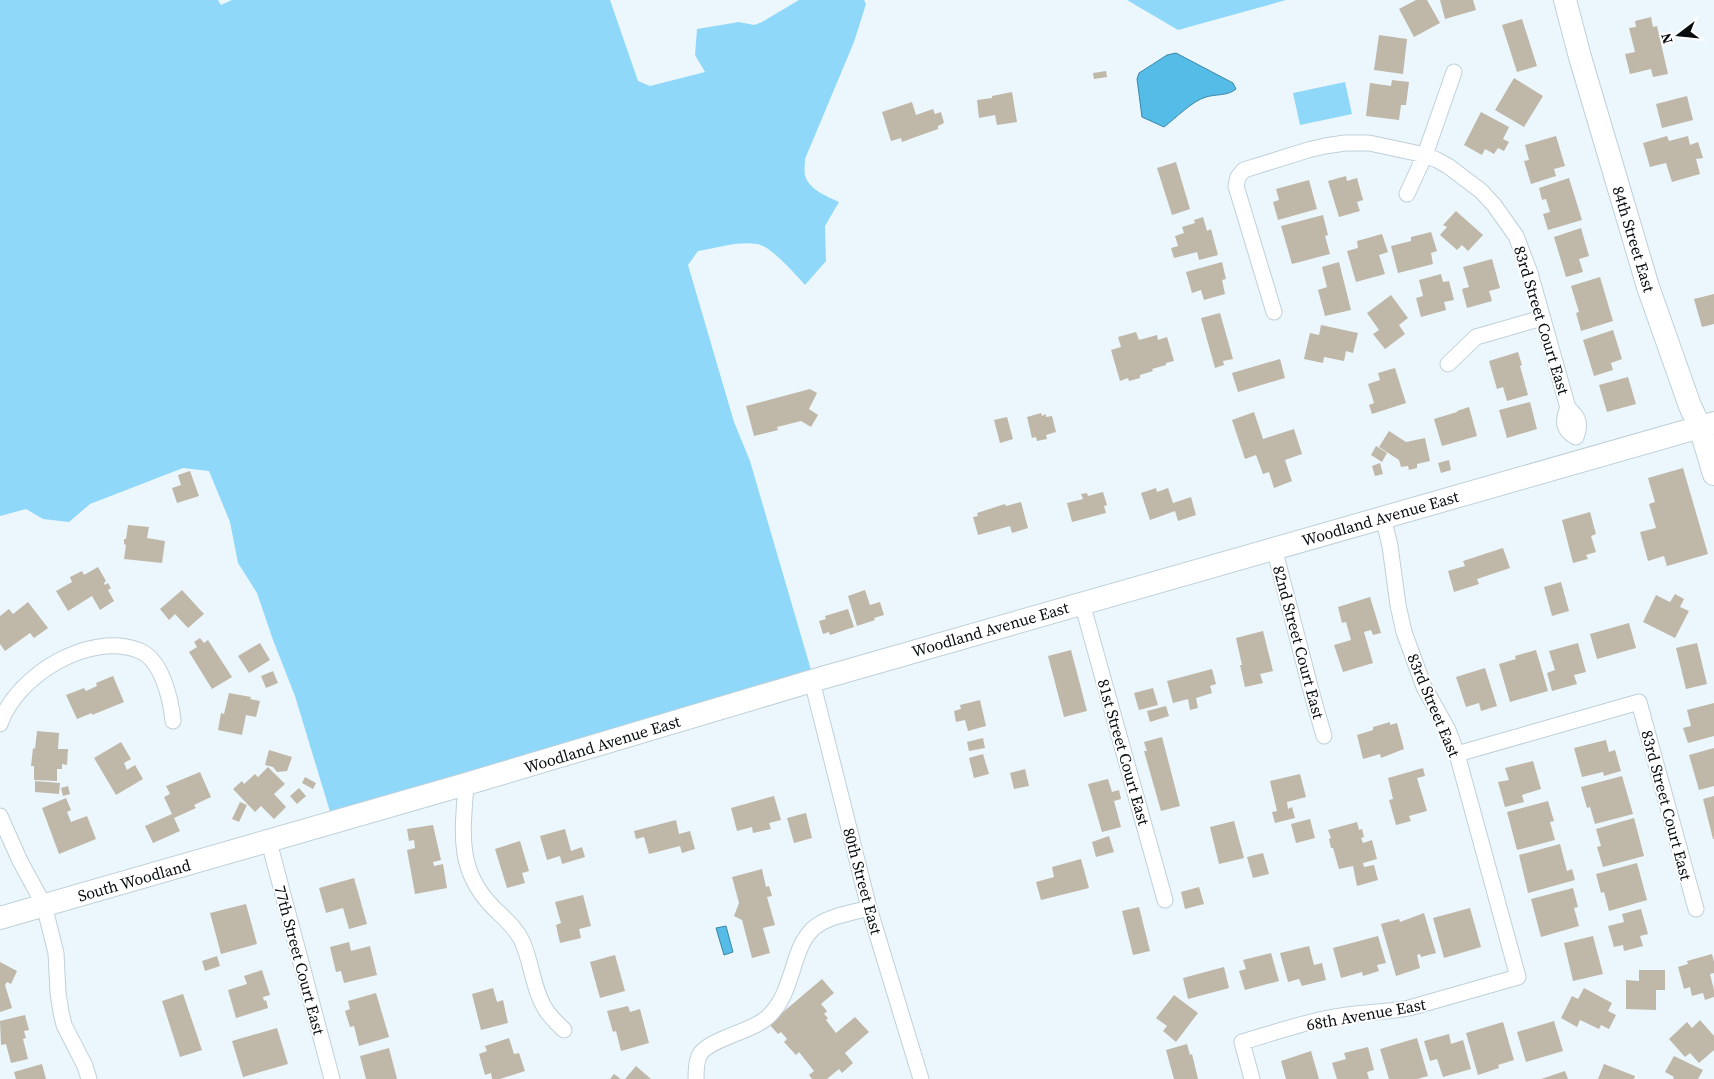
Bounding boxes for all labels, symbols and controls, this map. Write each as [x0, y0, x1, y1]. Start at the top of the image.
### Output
north arrow [1654, 10, 1704, 60]
text: N [1655, 31, 1678, 46]
street label: 84th Street East [1607, 183, 1661, 295]
street label: 83rd Street Court East [1509, 243, 1575, 398]
street label: Woodland Avenue East [1299, 485, 1462, 551]
street label: 82nd Street Court East [1268, 563, 1330, 722]
street label: Woodland Avenue East [909, 596, 1072, 662]
street label: 83rd Street East [1402, 650, 1466, 761]
street label: 81st Street Court East [1093, 676, 1156, 828]
street label: Woodland Avenue East [521, 710, 684, 778]
street label: 83rd Street Court East [1636, 728, 1698, 883]
street label: 80th Street East [838, 825, 888, 938]
street label: South Woodland [75, 853, 193, 907]
street label: 77th Street Court East [269, 883, 331, 1038]
street label: 68th Avenue East [1305, 993, 1428, 1035]

